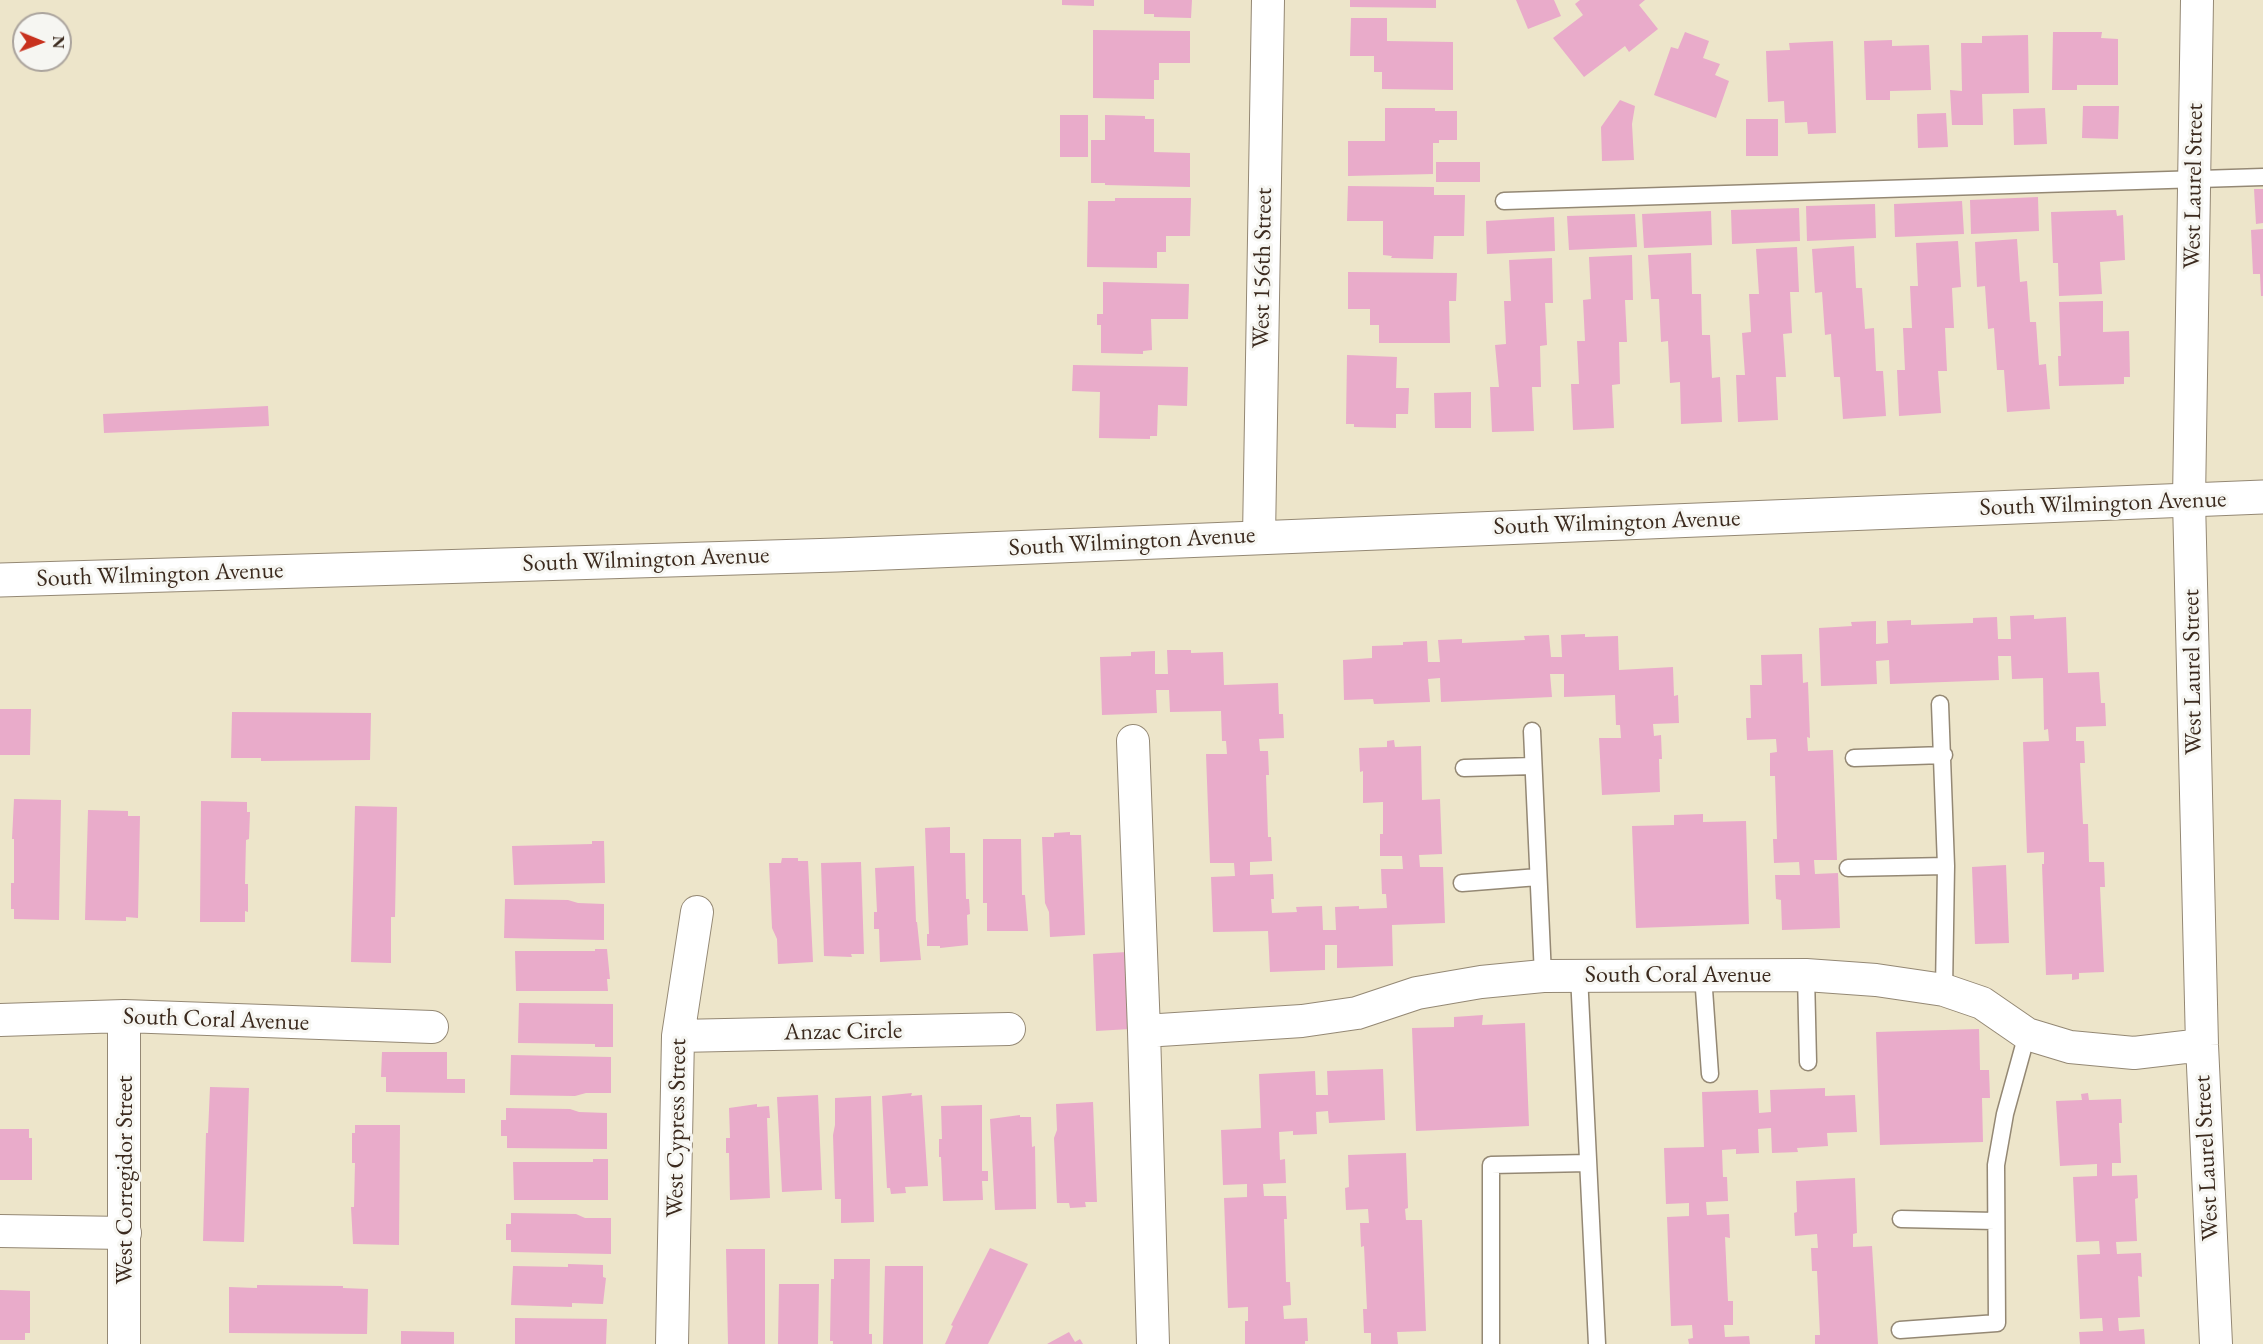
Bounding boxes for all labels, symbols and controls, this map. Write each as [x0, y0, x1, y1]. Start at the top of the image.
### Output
north arrow [12, 12, 72, 72]
text: N [48, 36, 69, 49]
street label: West Laurel Street [2178, 103, 2210, 269]
street label: West 156th Street [1247, 187, 1279, 349]
street label: South Wilmington Avenue [1979, 485, 2227, 523]
street label: South Wilmington Avenue [1493, 504, 1741, 542]
street label: South Wilmington Avenue [1008, 521, 1256, 563]
street label: South Wilmington Avenue [522, 541, 770, 579]
street label: South Wilmington Avenue [36, 556, 284, 594]
street label: West Laurel Street [2177, 589, 2209, 755]
street label: South Coral Avenue [1585, 961, 1771, 989]
street label: South Coral Avenue [122, 1002, 310, 1038]
street label: Anzac Circle [784, 1017, 902, 1047]
street label: West Cypress Street [661, 1038, 693, 1218]
street label: West Laurel Street [2188, 1074, 2226, 1242]
street label: West Corregidor Street [111, 1075, 139, 1285]

